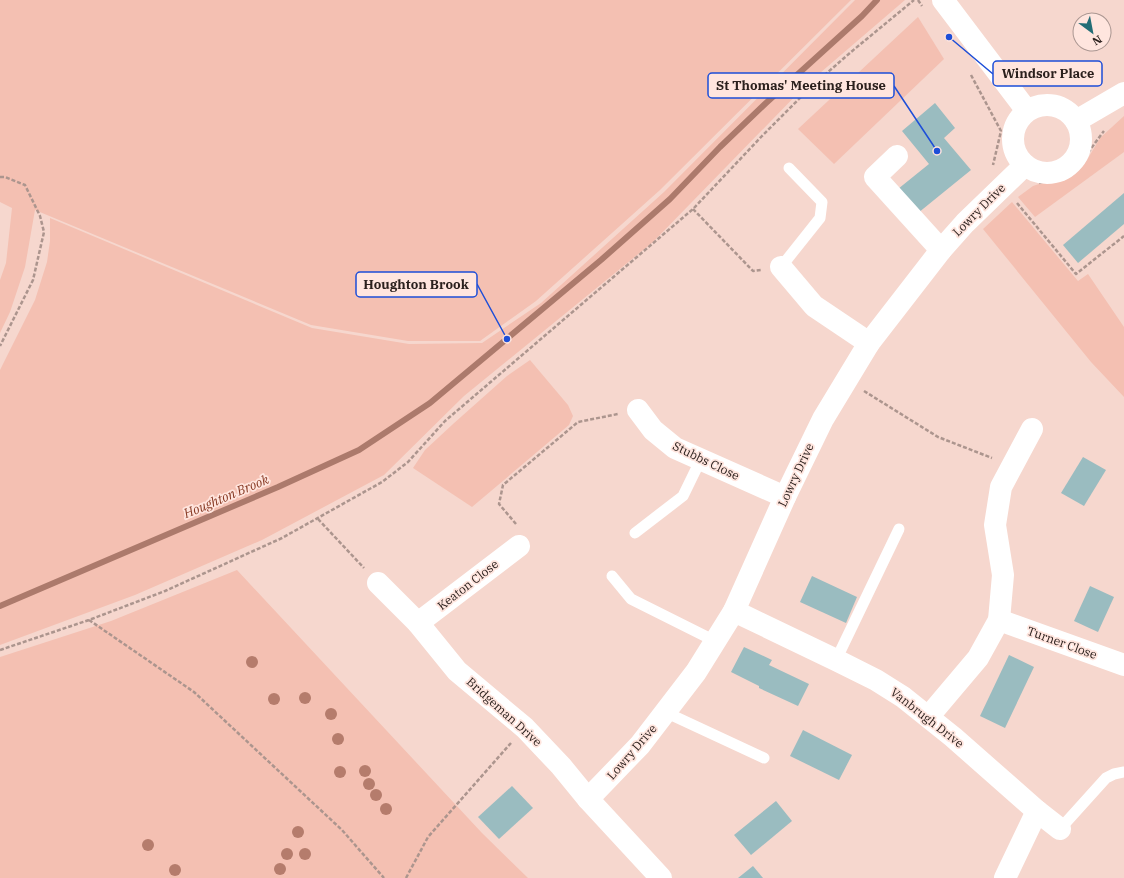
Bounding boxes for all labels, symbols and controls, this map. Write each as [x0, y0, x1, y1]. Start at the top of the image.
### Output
north arrow [1072, 12, 1112, 52]
text: N [1090, 32, 1105, 49]
callout: Windsor Place [993, 61, 1102, 86]
text: Windsor Place [1002, 65, 1094, 82]
callout: St Thomas' Meeting House [708, 73, 894, 98]
text: St Thomas' Meeting House [716, 77, 886, 94]
street label: Lowry Drive [949, 180, 1008, 239]
callout: Houghton Brook [356, 272, 477, 297]
text: Houghton Brook [363, 276, 470, 293]
street label: Stubbs Close [670, 438, 742, 483]
street label: Lowry Drive [774, 441, 817, 509]
water label: Houghton Brook [180, 471, 271, 522]
street label: Keaton Close [434, 556, 501, 613]
street label: Turner Close [1025, 623, 1099, 662]
street label: Bridgeman Drive [464, 674, 545, 749]
street label: Vanbrugh Drive [888, 684, 967, 751]
street label: Lowry Drive [604, 721, 660, 782]

